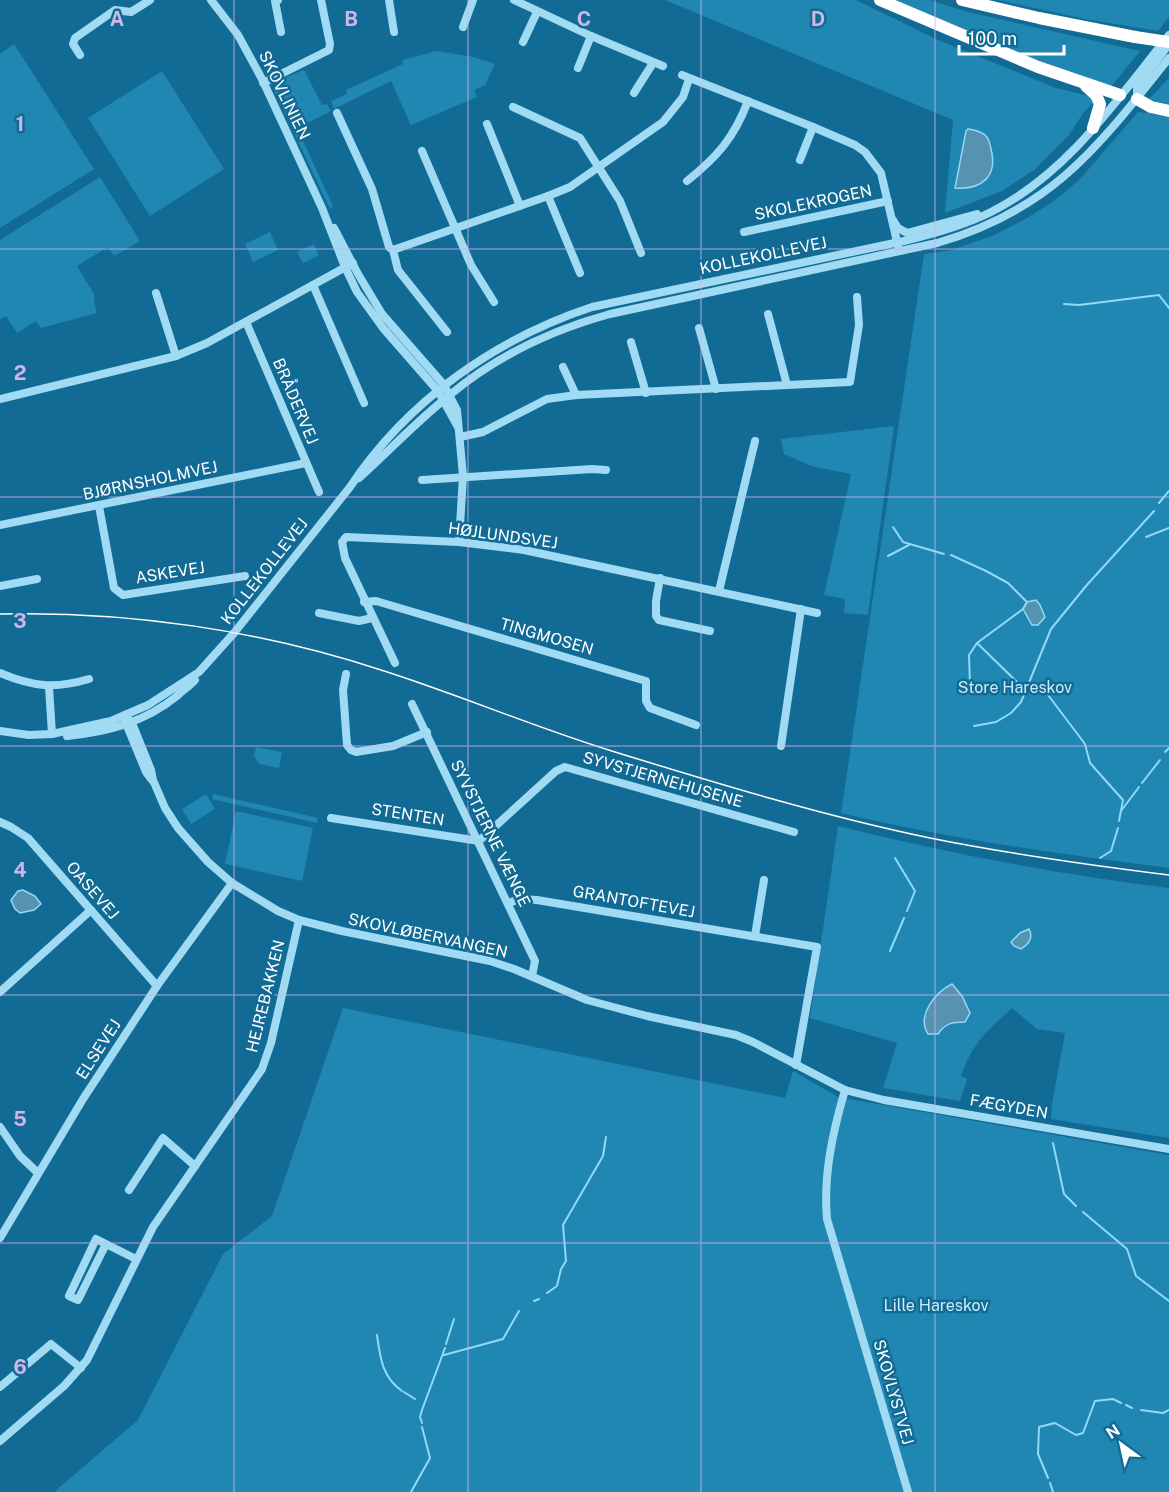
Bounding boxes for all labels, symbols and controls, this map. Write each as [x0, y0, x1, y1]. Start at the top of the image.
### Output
text: A [110, 7, 124, 31]
text: B [344, 7, 358, 31]
text: C [577, 7, 591, 31]
text: D [811, 7, 825, 31]
scale bar [959, 18, 1064, 56]
text: 100 m [968, 28, 1017, 49]
street label: SKOVLINIEN [255, 48, 314, 143]
text: 1 [16, 112, 24, 136]
street label: SKOLEKROGEN [753, 181, 874, 224]
street label: KOLLEKOLLEVEJ [698, 233, 828, 278]
street label: BRÅDERVEJ [269, 354, 324, 447]
text: 2 [14, 361, 26, 385]
street label: BJØRNSHOLMVEJ [81, 457, 219, 504]
street label: KOLLEKOLLEVEJ [217, 514, 312, 628]
street label: HØJLUNDSVEJ [447, 518, 559, 553]
street label: ASKEVEJ [134, 558, 206, 587]
text: 3 [13, 609, 27, 633]
street label: TINGMOSEN [498, 614, 596, 659]
park label: Store Hareskov [958, 678, 1072, 697]
street label: SYVSTJERNEHUSENE [581, 748, 745, 811]
street label: SYVSTJERNE VÆNGE [447, 757, 534, 910]
street label: STENTEN [370, 799, 446, 830]
text: 4 [13, 858, 27, 882]
street label: OASEVEJ [62, 858, 123, 923]
street label: GRANTOFTEVEJ [571, 881, 697, 922]
street label: SKOVLØBERVANGEN [346, 909, 509, 962]
street label: HEJREBAKKEN [242, 938, 289, 1054]
street label: ELSEVEJ [72, 1016, 125, 1083]
street label: FÆGYDEN [968, 1090, 1049, 1123]
text: 5 [13, 1107, 27, 1131]
park label: Lille Hareskov [883, 1296, 989, 1315]
street label: SKOVLYSTVEJ [869, 1337, 918, 1447]
text: 6 [13, 1355, 27, 1379]
north arrow [1091, 1414, 1151, 1474]
text: N [1103, 1420, 1124, 1443]

